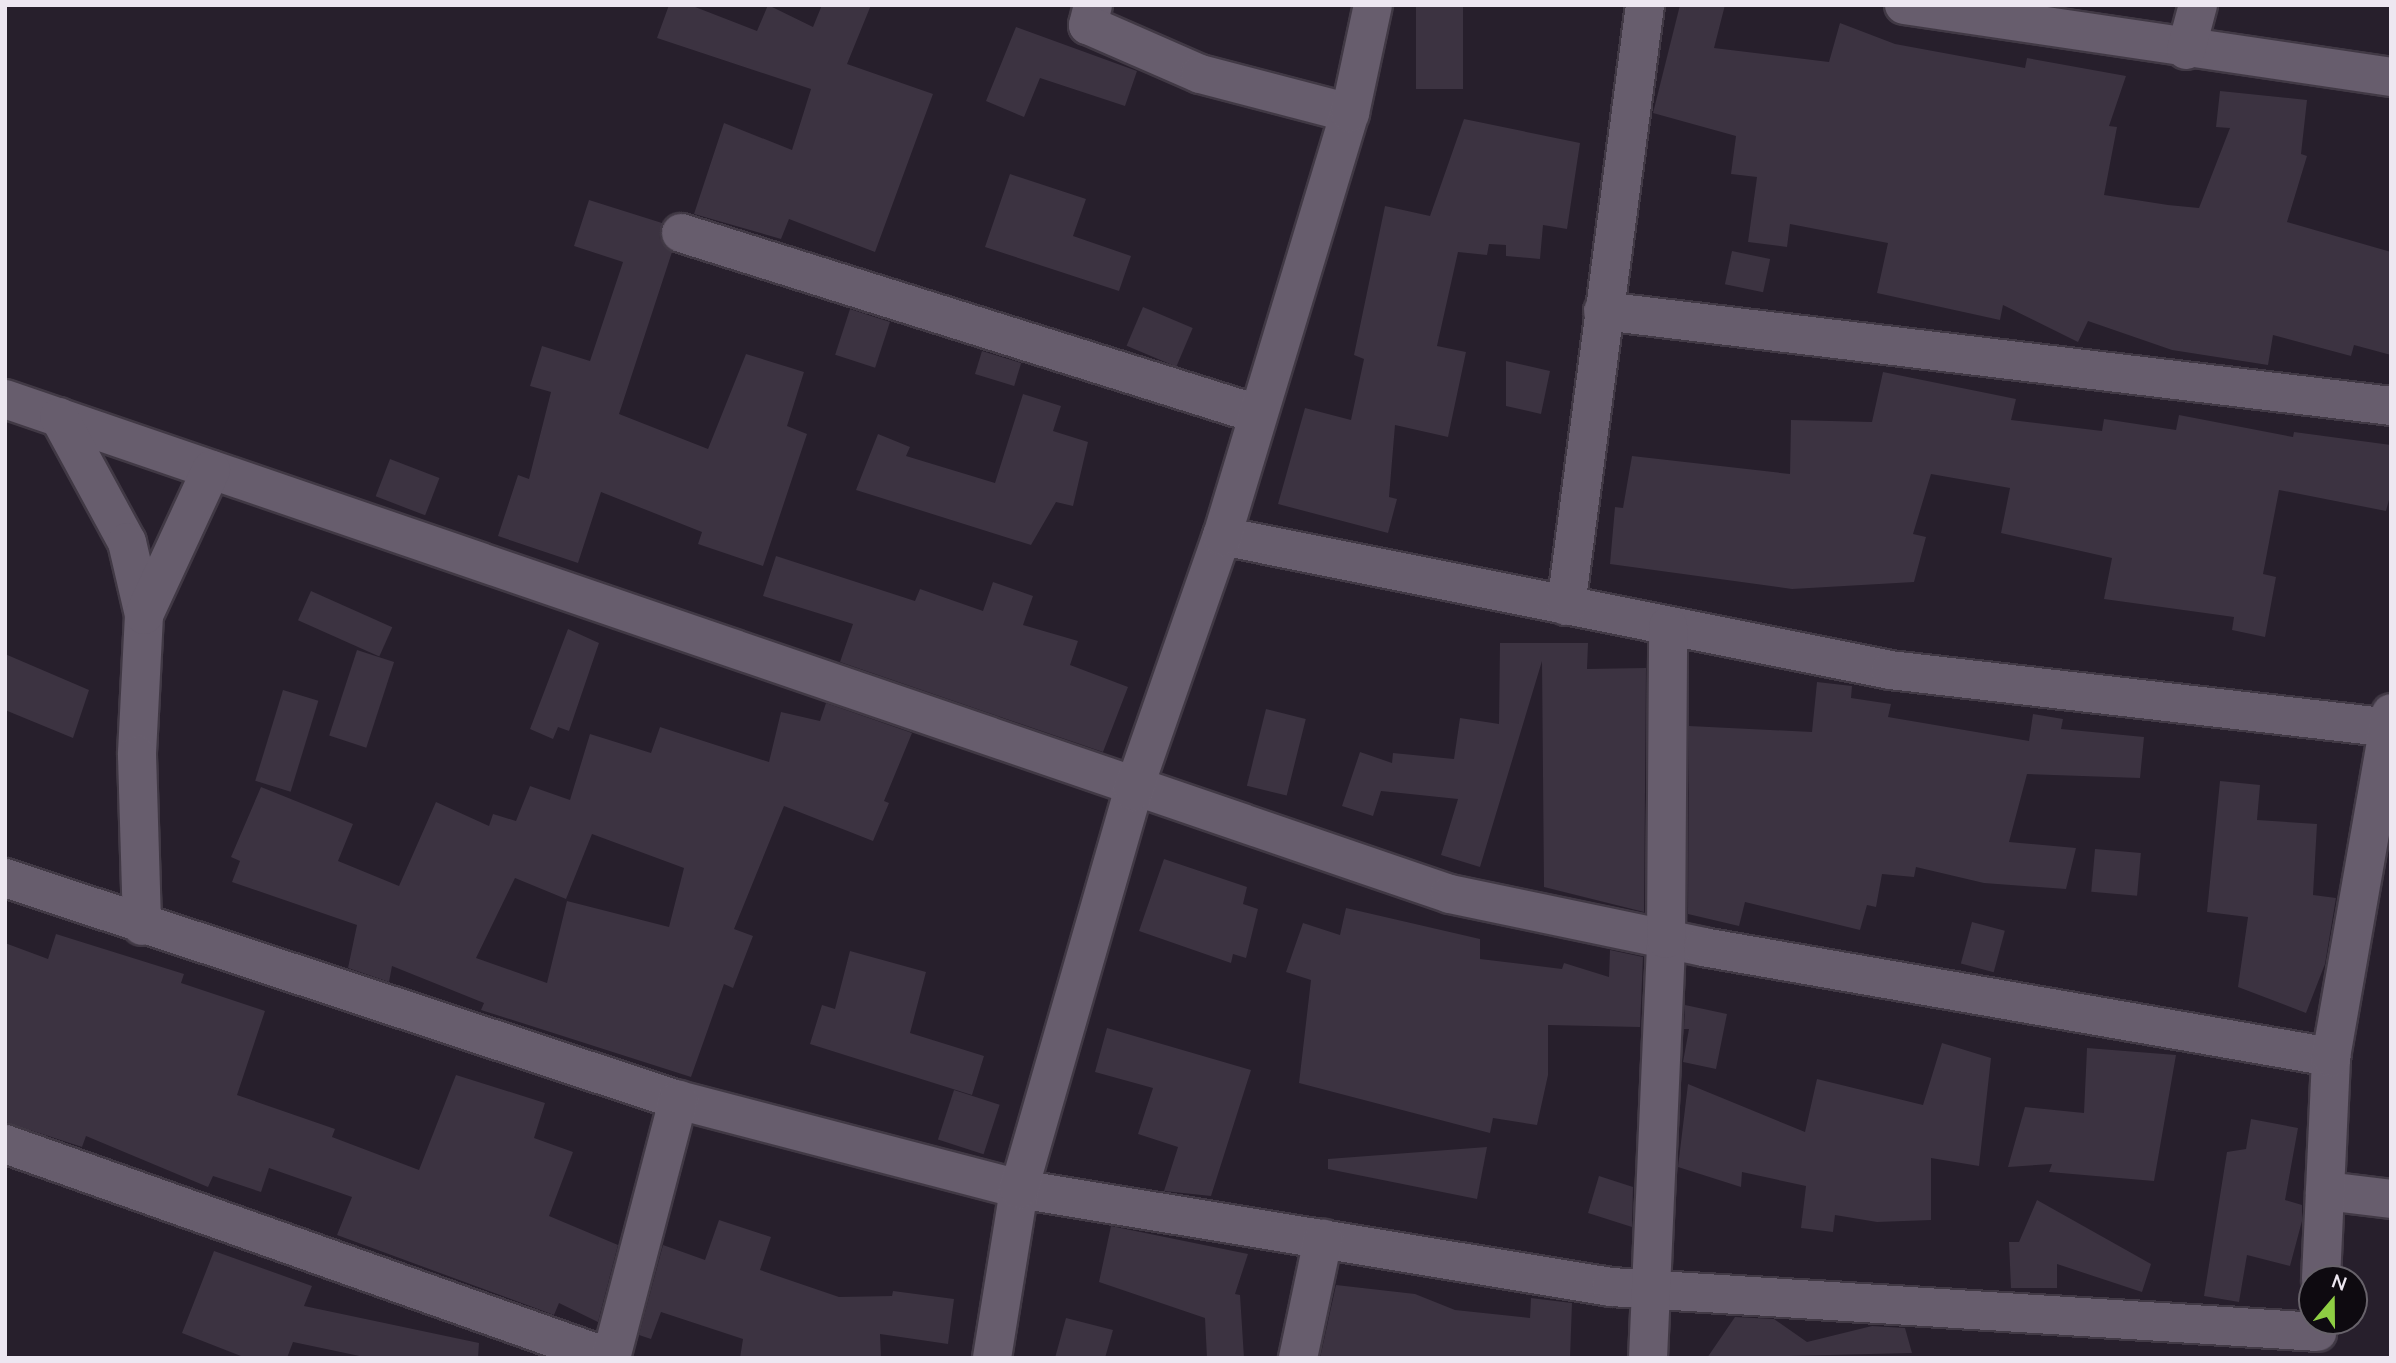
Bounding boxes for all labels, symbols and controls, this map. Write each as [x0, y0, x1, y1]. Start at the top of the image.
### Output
north arrow [2298, 1265, 2368, 1335]
text: N [2329, 1268, 2350, 1296]

